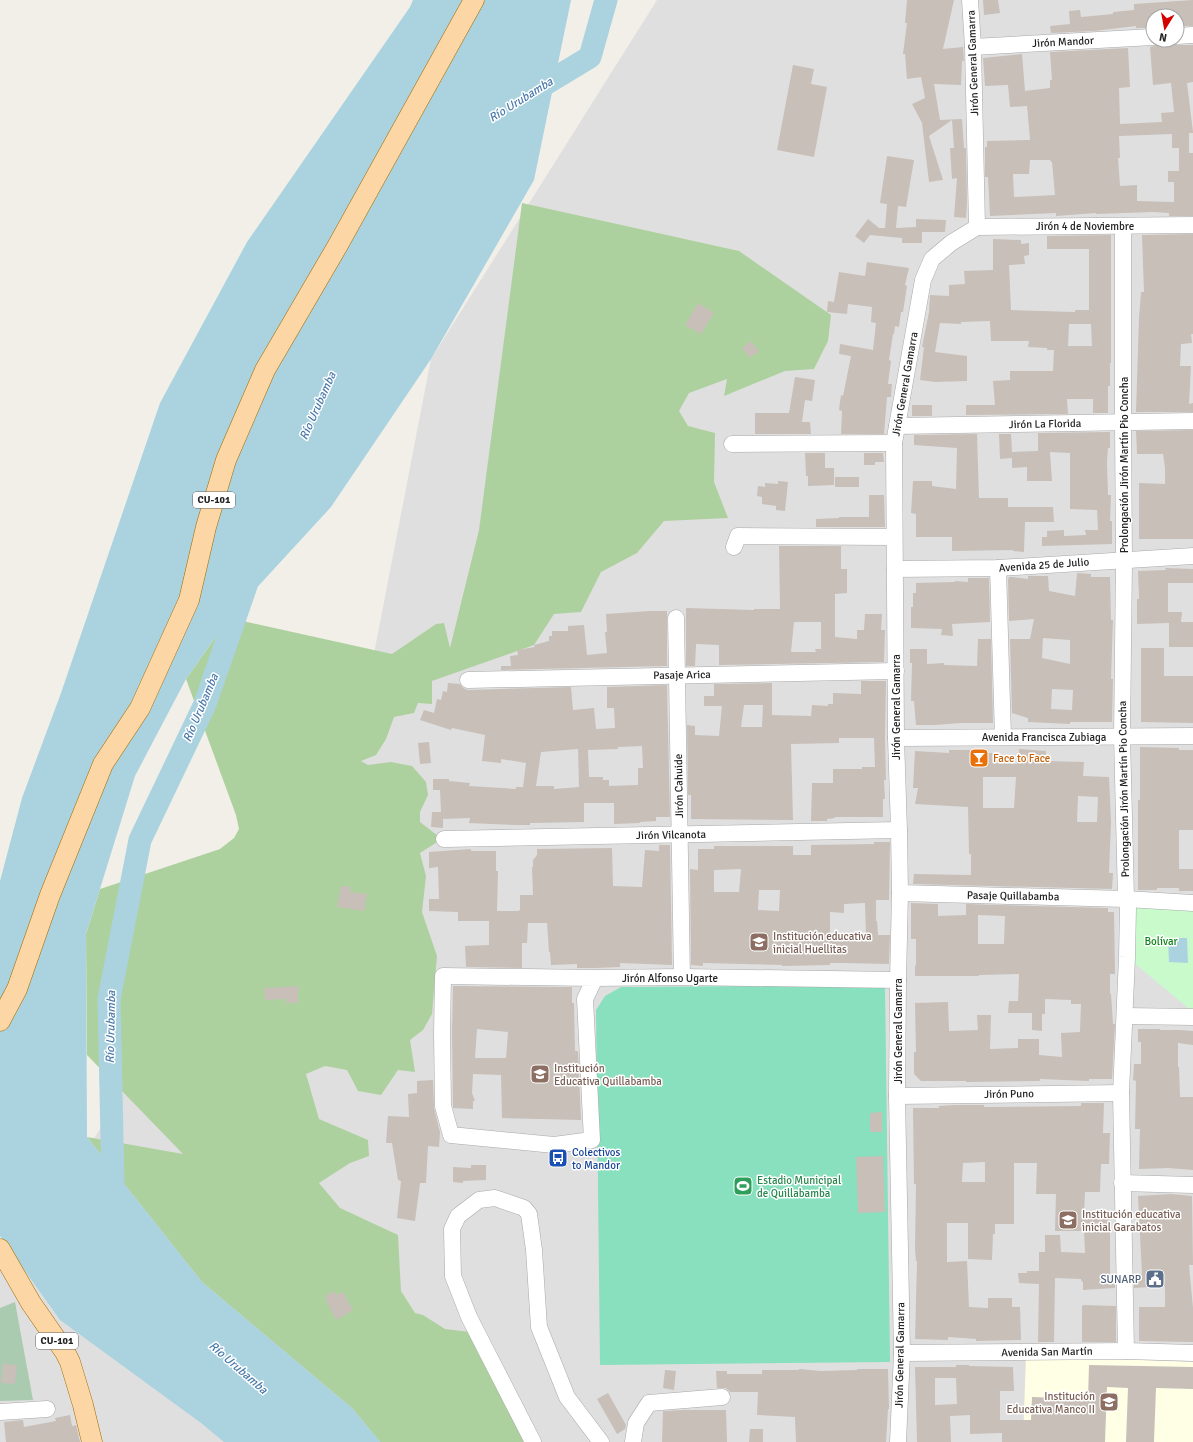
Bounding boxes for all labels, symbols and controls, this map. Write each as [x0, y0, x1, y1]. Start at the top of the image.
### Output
north arrow [1145, 8, 1185, 48]
street label: Jirón General Gamarra [965, 10, 981, 116]
text: N [1158, 30, 1168, 44]
street label: Jirón Mandor [1032, 34, 1094, 50]
water label: Río Urubamba [486, 74, 557, 126]
street label: Jirón 4 de Noviembre [1036, 220, 1134, 233]
street label: Jirón General Gamarra [889, 330, 921, 437]
water label: Río Urubamba [296, 369, 340, 442]
street label: Prolongación Jirón Martín Pio Concha [1118, 376, 1131, 553]
street label: Jirón La Florida [1009, 417, 1082, 431]
road number: CU-101 [193, 492, 235, 508]
street label: Avenida 25 de Julio [998, 555, 1090, 575]
street label: Jirón General Gamarra [890, 654, 903, 760]
street label: Pasaje Arica [653, 668, 711, 682]
water label: Río Urubamba [180, 671, 222, 744]
street label: Prolongación Jirón Martín Pio Concha [1116, 700, 1132, 877]
street label: Avenida Francisca Zubiaga [982, 731, 1107, 744]
bar icon: Face to Face [968, 747, 990, 769]
place label: Face to Face [993, 752, 1050, 765]
street label: Jirón Cahuide [672, 754, 686, 818]
street label: Jirón Vilcanota [636, 828, 707, 842]
street label: Pasaje Quillabamba [967, 889, 1060, 903]
place label: Institución educativa inicial Huellitas [773, 930, 872, 956]
school or university icon: Institución educativa inicial Huellitas [748, 931, 770, 953]
park label: Bolívar [1144, 935, 1178, 948]
street label: Jirón Alfonso Ugarte [622, 972, 718, 985]
street label: Jirón General Gamarra [892, 978, 905, 1084]
water label: Río Urubamba [103, 990, 119, 1064]
place label: Institución Educativa Quillabamba [554, 1062, 662, 1088]
school or university icon: Institución Educativa Quillabamba [529, 1063, 551, 1085]
street label: Jirón Puno [984, 1087, 1034, 1101]
place label: Colectivos to Mandor [572, 1146, 620, 1172]
bus stop icon: Colectivos to Mandor [547, 1147, 569, 1169]
place label: Estadio Municipal de Quillabamba [757, 1174, 841, 1200]
sports icon: Estadio Municipal de Quillabamba [732, 1175, 754, 1197]
place label: Institución educativa inicial Garabatos [1082, 1208, 1181, 1234]
school or university icon: Institución educativa inicial Garabatos [1057, 1209, 1079, 1231]
public building icon: SUNARP [1144, 1268, 1166, 1290]
place label: SUNARP [1100, 1273, 1141, 1286]
street label: Jirón General Gamarra [893, 1302, 907, 1408]
road number: CU-101 [36, 1333, 78, 1349]
water label: Río Urubamba [206, 1338, 271, 1398]
street label: Avenida San Martín [1001, 1345, 1093, 1359]
place label: Institución Educativa Manco II [1006, 1390, 1095, 1416]
school or university icon: Institución Educativa Manco II [1098, 1391, 1120, 1413]

